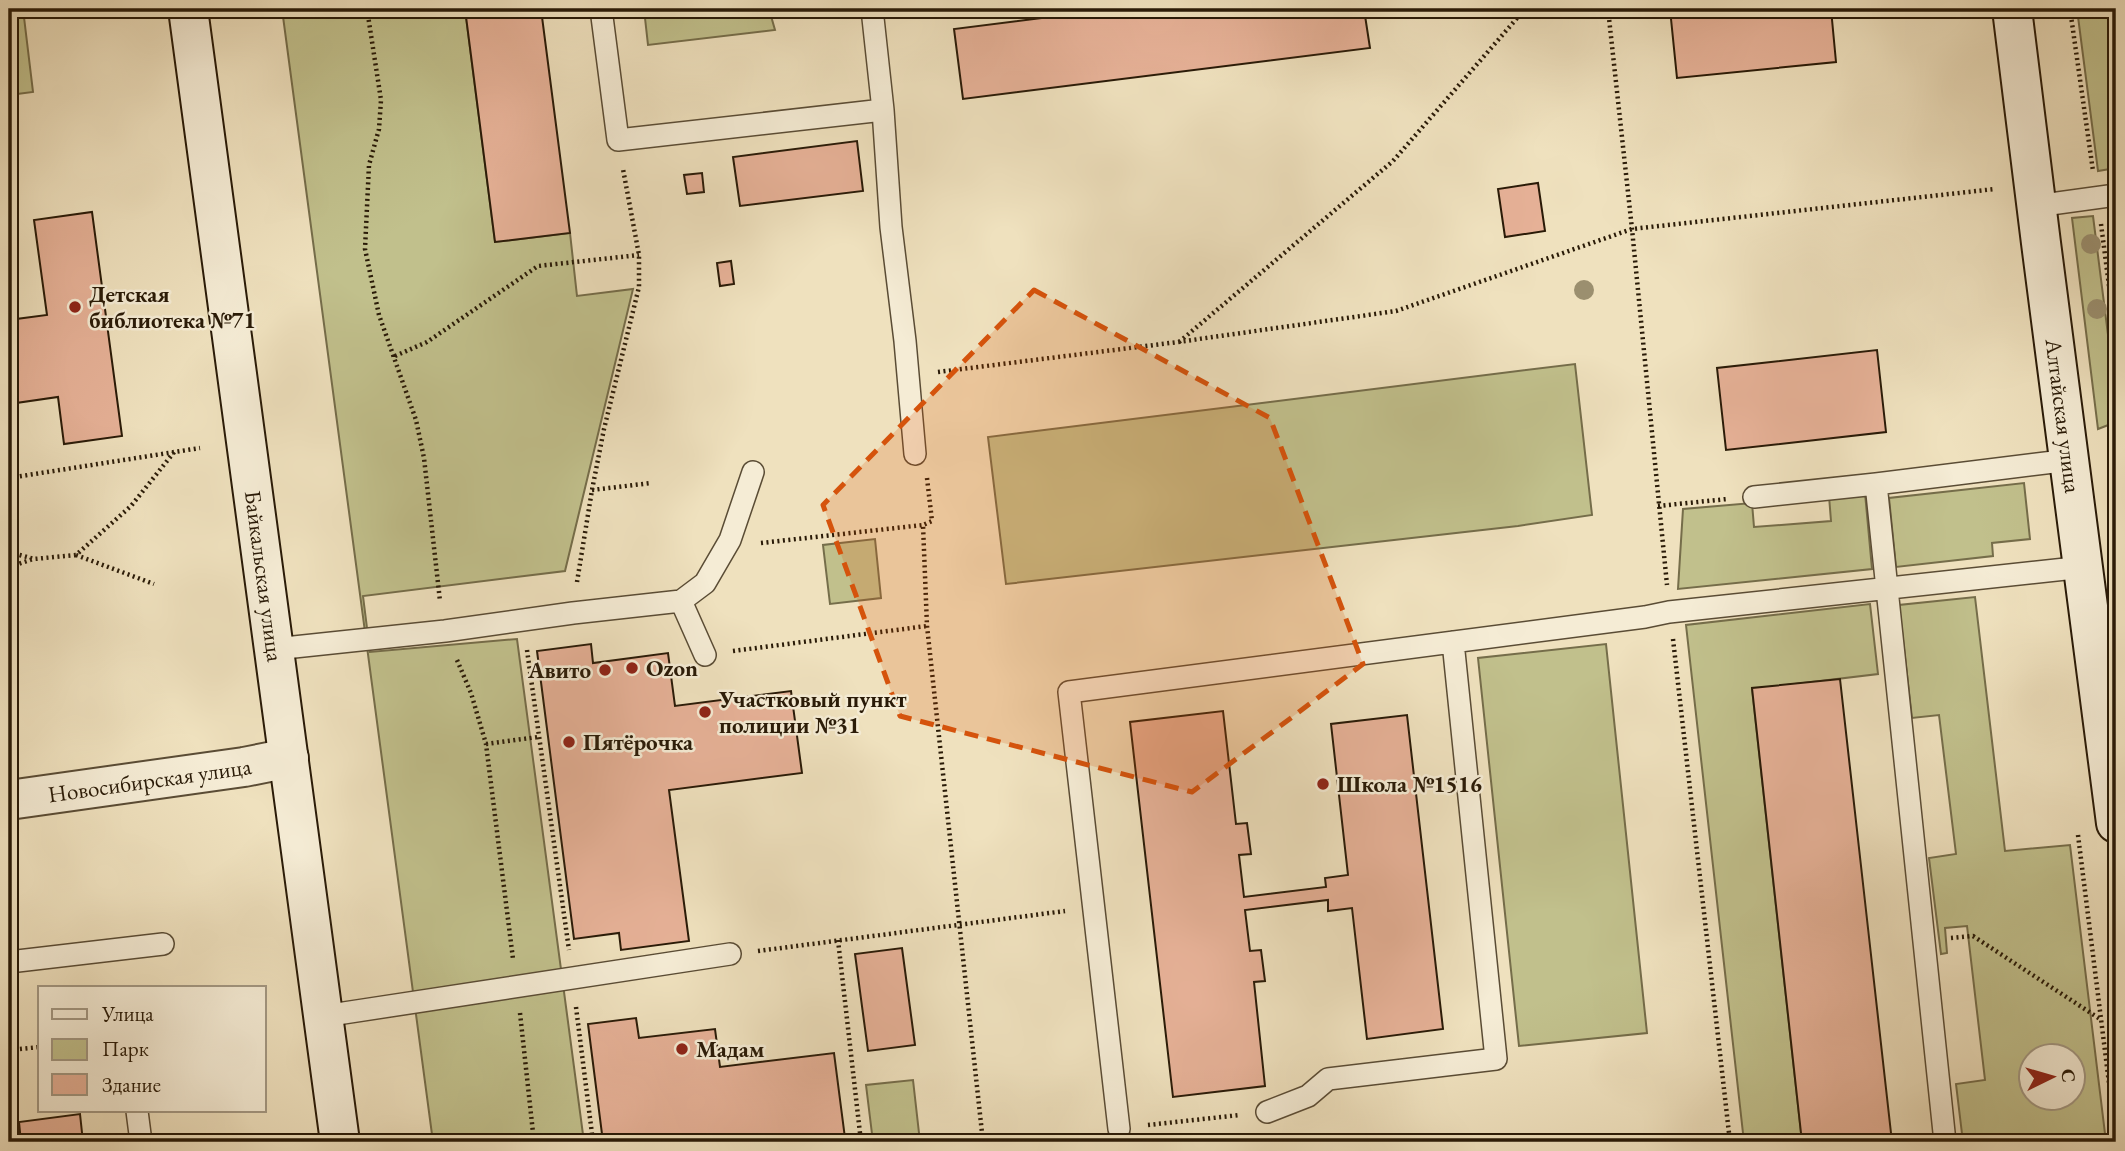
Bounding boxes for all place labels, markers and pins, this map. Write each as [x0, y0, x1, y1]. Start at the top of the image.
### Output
place label: Детская библиотека №71 [89, 279, 256, 335]
marker: Детская библиотека №71 [67, 299, 83, 315]
place label: Ozon [646, 653, 698, 683]
place label: Авито [527, 655, 591, 685]
marker: Ozon [624, 660, 640, 676]
marker: Авито [597, 662, 613, 678]
place label: Участковый пункт полиции №31 [718, 684, 907, 740]
marker: Участковый пункт полиции №31 [697, 704, 713, 720]
place label: Пятёрочка [583, 727, 694, 757]
marker: Пятёрочка [561, 734, 577, 750]
place label: Школа №1516 [1337, 769, 1482, 799]
marker: Школа №1516 [1315, 776, 1331, 792]
place label: Мадам [696, 1034, 765, 1064]
marker: Мадам [674, 1041, 690, 1057]

